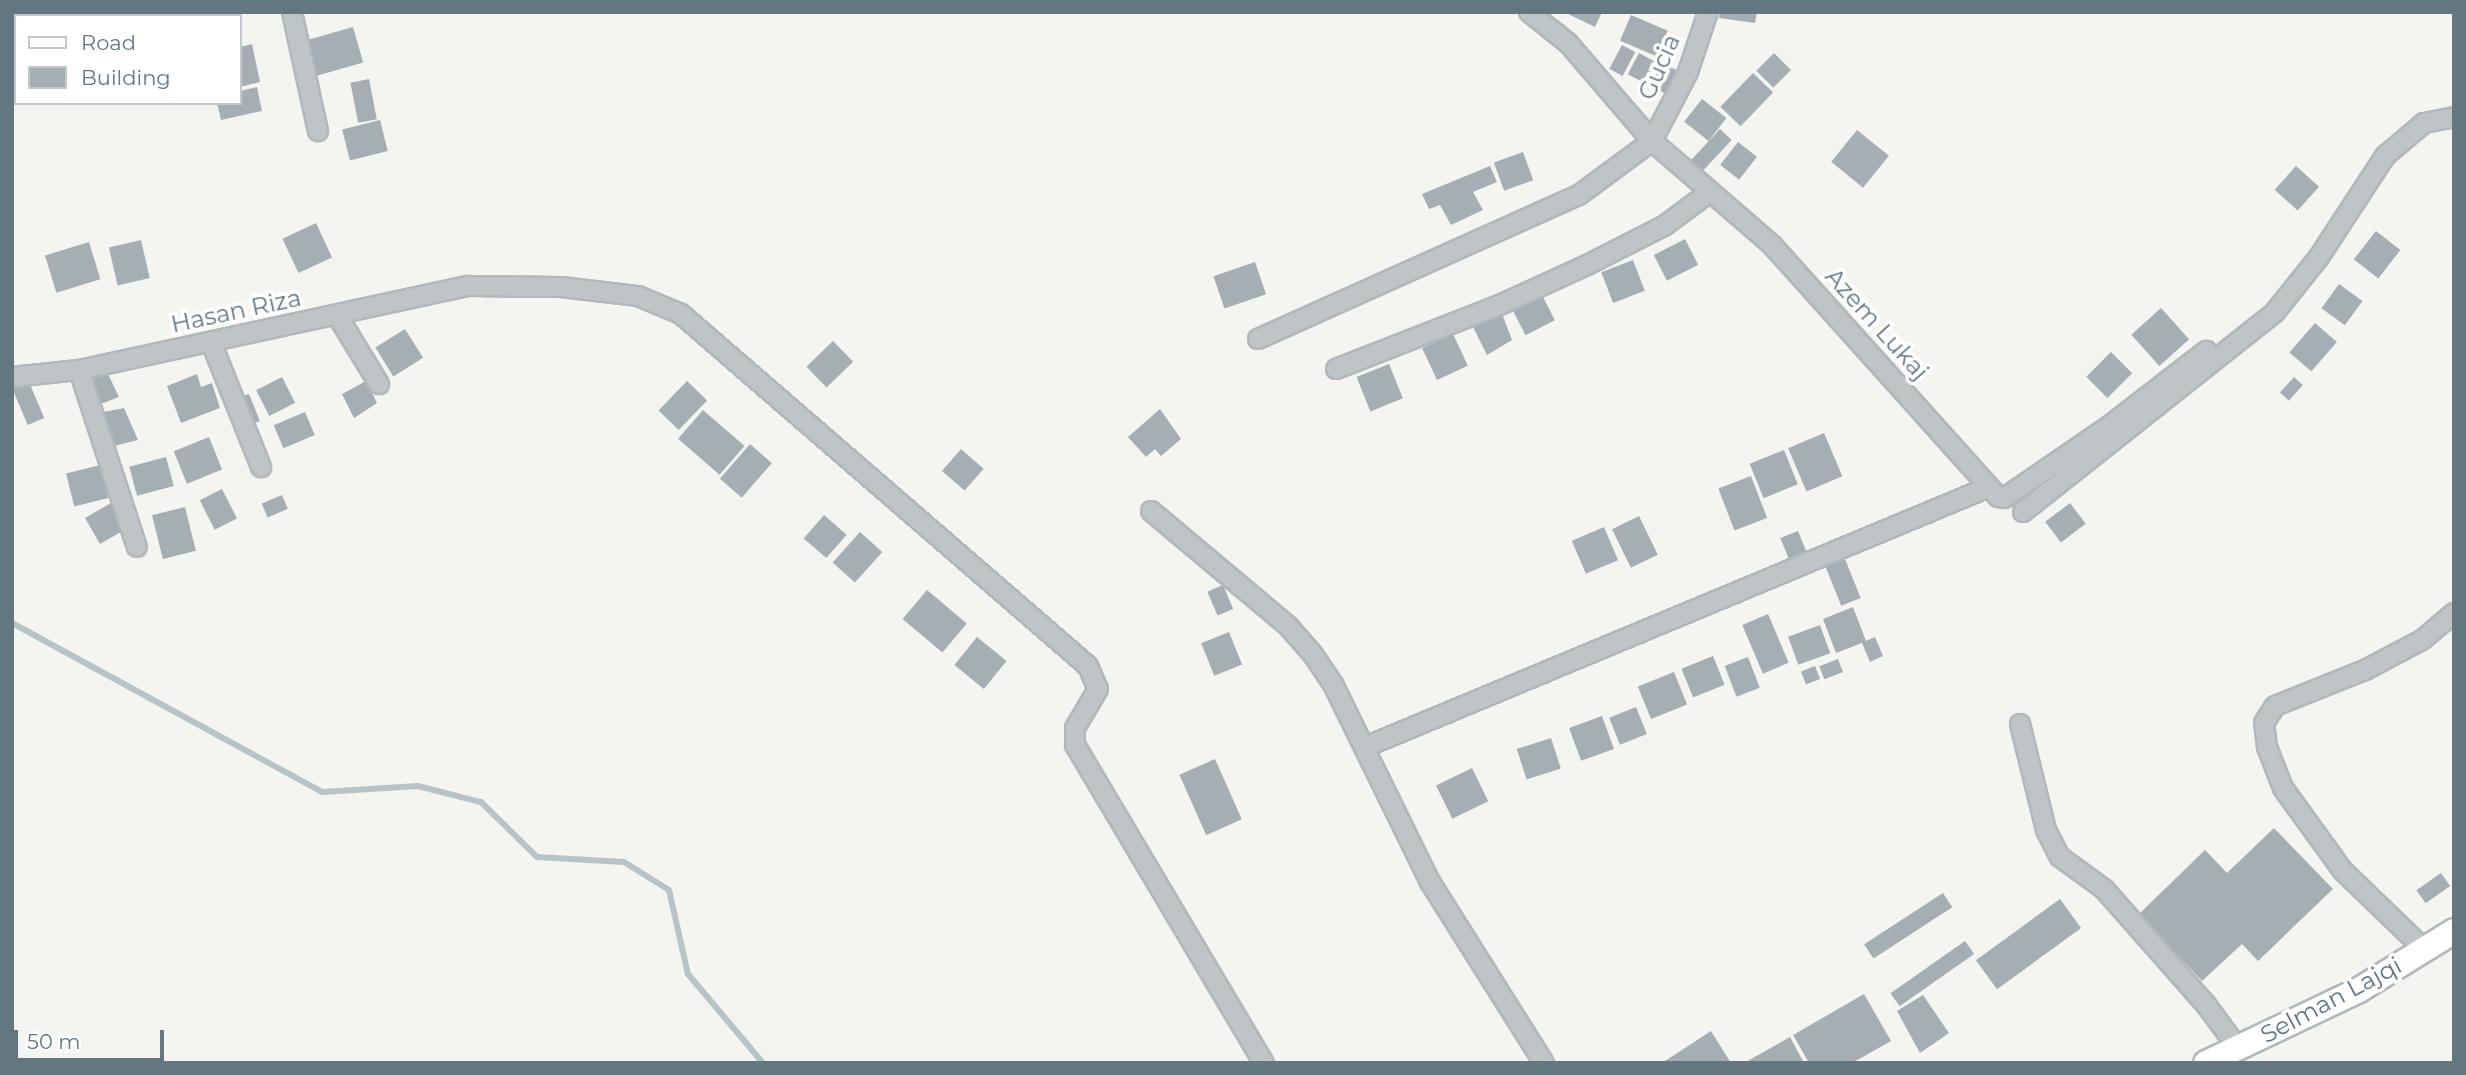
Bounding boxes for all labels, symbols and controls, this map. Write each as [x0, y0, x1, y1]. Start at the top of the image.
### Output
legend [14, 14, 242, 105]
text: Road [81, 30, 136, 55]
street label: Gucia [1632, 30, 1686, 104]
text: Building [81, 65, 171, 90]
street label: Azem Lukaj [1819, 262, 1935, 386]
street label: Hasan Riza [168, 283, 304, 339]
street label: Selman Lajqi [2256, 951, 2406, 1049]
scale bar [18, 1016, 168, 1060]
text: 50 m [27, 1029, 81, 1054]

